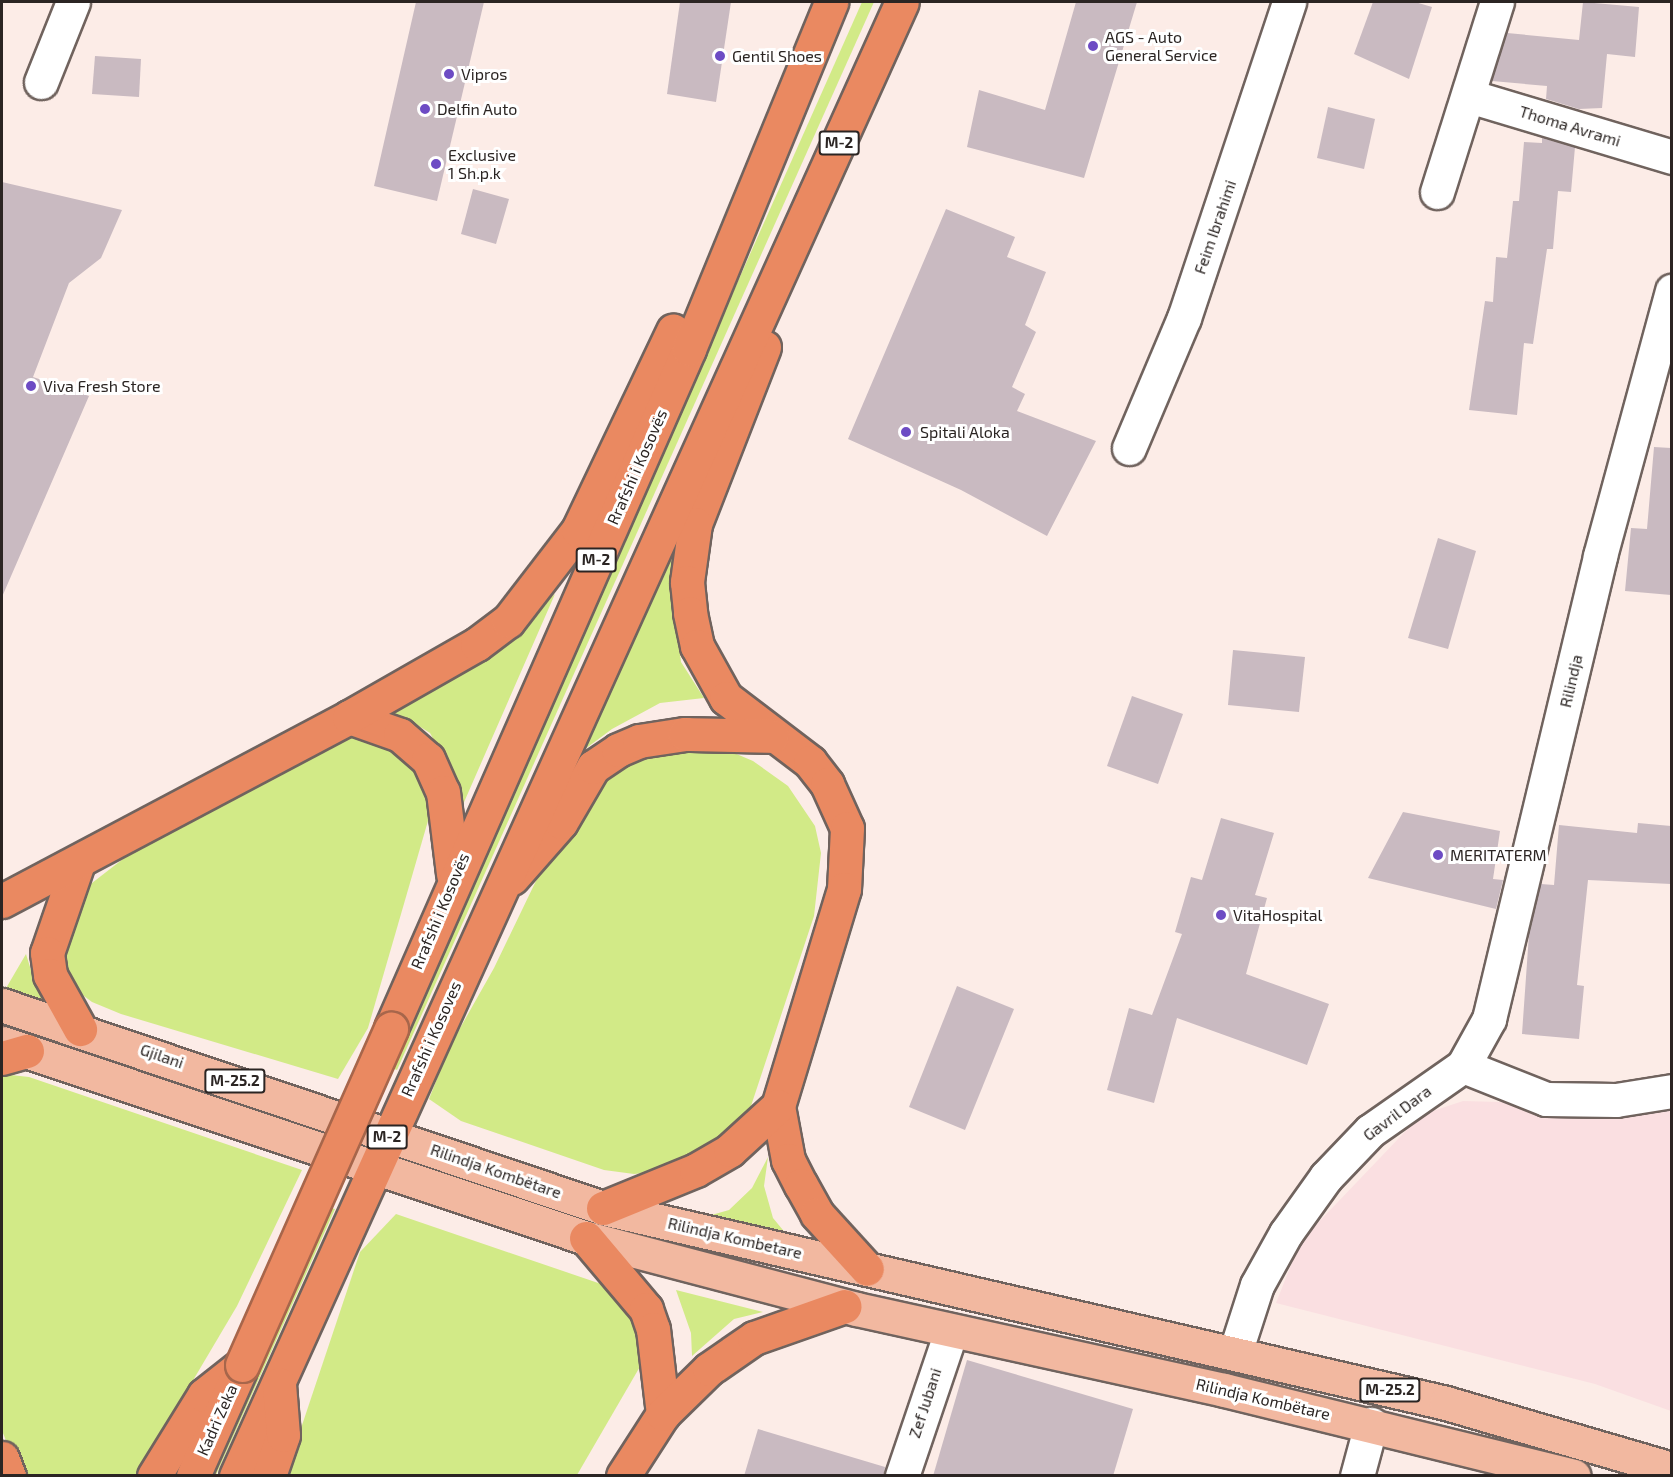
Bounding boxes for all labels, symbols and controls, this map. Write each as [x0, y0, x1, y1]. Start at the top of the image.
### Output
place label: AGS - Auto General Service [1105, 27, 1218, 65]
marker: AGS - Auto General Service [1086, 39, 1100, 53]
place label: Gentil Shoes [732, 46, 822, 66]
marker: Gentil Shoes [713, 49, 727, 63]
place label: Vipros [461, 64, 507, 84]
marker: Vipros [442, 67, 456, 81]
place label: Delfin Auto [437, 99, 518, 119]
street label: Thoma Avrami [1517, 101, 1623, 151]
marker: Delfin Auto [418, 102, 432, 116]
road number: M-2 [818, 131, 860, 155]
place label: Exclusive 1 Sh.p.k [448, 145, 516, 183]
marker: Exclusive 1 Sh.p.k [429, 157, 443, 171]
street label: Feim Ibrahimi [1190, 177, 1240, 277]
place label: Viva Fresh Store [43, 376, 160, 396]
marker: Viva Fresh Store [24, 379, 38, 393]
street label: Rrafshi i Kosovës [603, 406, 671, 528]
place label: Spitali Aloka [920, 422, 1010, 442]
marker: Spitali Aloka [897, 423, 915, 441]
road number: M-2 [575, 548, 617, 572]
street label: Rilindja [1556, 653, 1586, 709]
place label: MERITATERM [1450, 845, 1547, 865]
marker: MERITATERM [1431, 848, 1445, 862]
street label: Rrafshi i Kosovës [407, 850, 473, 972]
place label: VitaHospital [1233, 905, 1322, 925]
marker: VitaHospital [1214, 908, 1228, 922]
street label: Rrafshi i Kosoves [397, 978, 465, 1100]
street label: Gjilani [138, 1040, 186, 1072]
road number: M-25.2 [204, 1069, 266, 1093]
street label: Gavril Dara [1359, 1081, 1435, 1145]
road number: M-2 [366, 1125, 408, 1149]
street label: Rilindja Kombëtare [428, 1140, 564, 1202]
street label: Rilindja Kombetare [666, 1213, 804, 1263]
street label: Zef Jubani [905, 1365, 945, 1441]
street label: Rilindja Kombëtare [1194, 1374, 1332, 1424]
road number: M-25.2 [1358, 1378, 1422, 1402]
street label: Kadri Zeka [193, 1381, 241, 1459]

